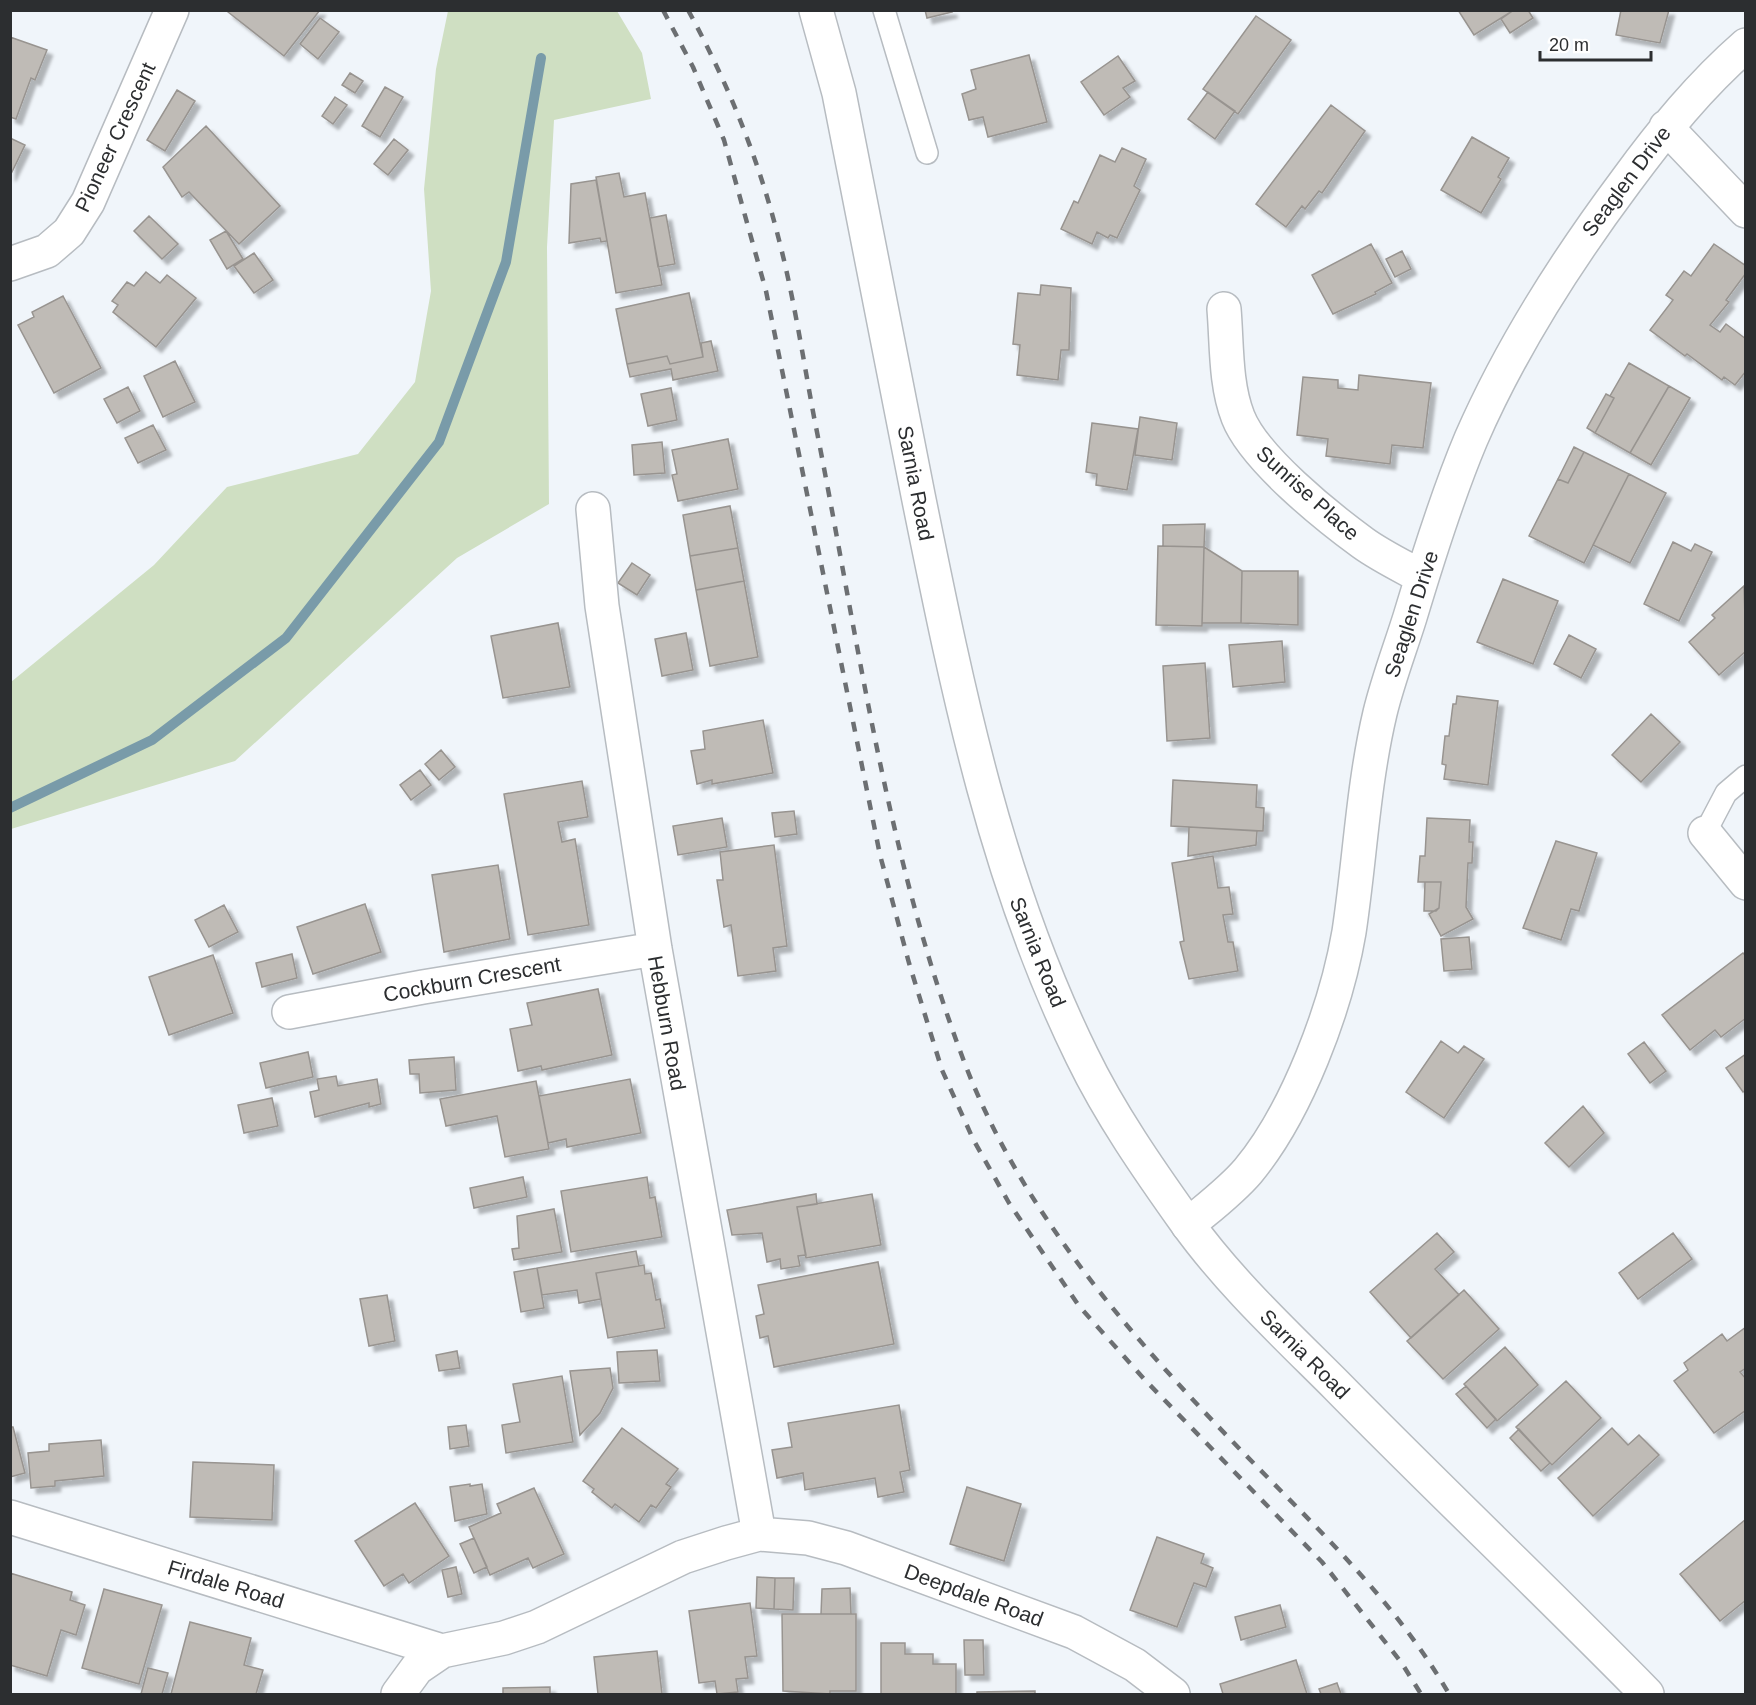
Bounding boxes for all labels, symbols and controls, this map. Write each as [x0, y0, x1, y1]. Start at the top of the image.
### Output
scale bar [1540, 24, 1651, 62]
text: 20 m [1549, 35, 1589, 55]
street label: Pioneer Crescent [70, 58, 160, 215]
street label: Seaglen Drive [1577, 121, 1675, 241]
street label: Sarnia Road [894, 424, 938, 542]
street label: Sunrise Place [1252, 441, 1364, 545]
street label: Seaglen Drive [1380, 548, 1442, 680]
street label: Sarnia Road [1005, 894, 1071, 1010]
street label: Cockburn Crescent [381, 952, 563, 1006]
street label: Hebburn Road [644, 954, 690, 1092]
street label: Sarnia Road [1256, 1305, 1354, 1403]
street label: Firdale Road [165, 1555, 287, 1613]
street label: Deepdale Road [901, 1559, 1047, 1631]

